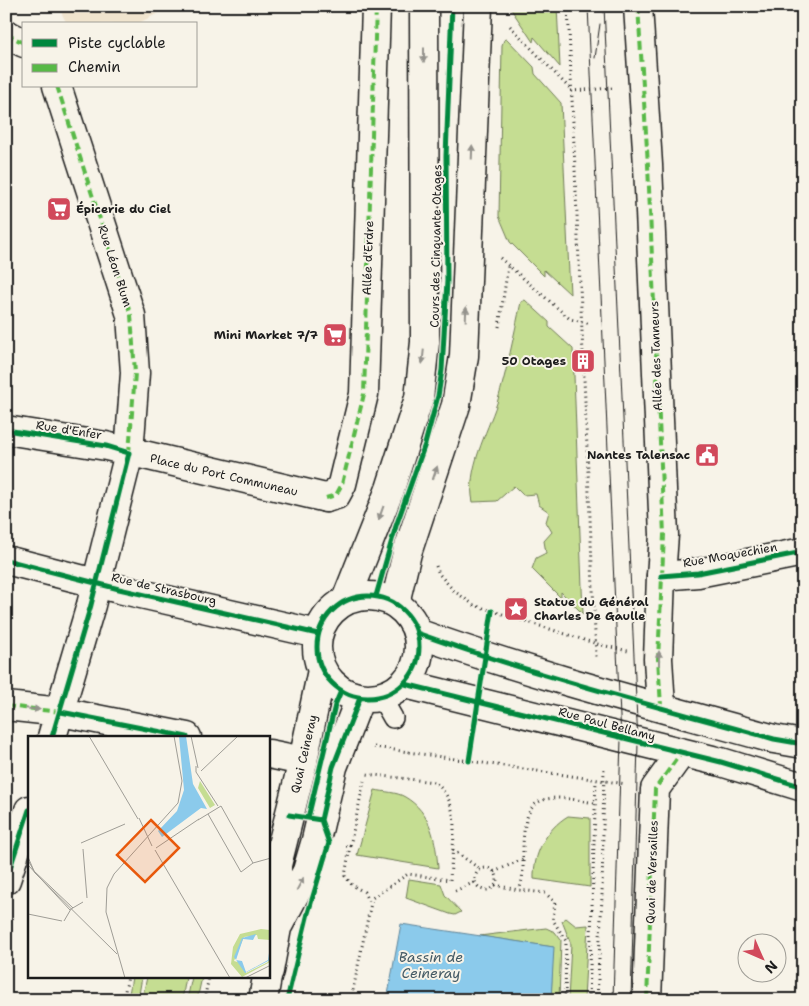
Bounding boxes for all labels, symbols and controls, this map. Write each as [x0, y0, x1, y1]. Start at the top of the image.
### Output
legend [22, 22, 198, 88]
text: Piste cyclable [68, 33, 166, 53]
one-way arrow [420, 47, 428, 63]
text: Chemin [68, 57, 121, 77]
one-way arrow [469, 144, 477, 160]
street label: Cours des Cinquante Otages [427, 164, 445, 328]
supermarket icon: Épicerie du Ciel [46, 196, 72, 222]
place label: Épicerie du Ciel [76, 201, 171, 217]
street label: Allée d'Erdre [359, 220, 377, 296]
street label: Rue Léon Blum [94, 223, 136, 309]
street label: Allée des Tanneurs [646, 301, 666, 411]
one-way arrow [463, 306, 471, 322]
supermarket icon: Mini Market 7/7 [322, 322, 348, 348]
place label: Mini Market 7/7 [214, 327, 319, 343]
building icon: 50 Otages [570, 348, 596, 374]
one-way arrow [419, 350, 427, 366]
place label: 50 Otages [502, 353, 566, 369]
street label: Rue d'Enfer [35, 417, 103, 443]
public building icon: Nantes Talensac [694, 442, 720, 468]
place label: Nantes Talensac [587, 447, 690, 463]
street label: Place du Port Communeau [148, 450, 300, 500]
one-way arrow [431, 465, 439, 480]
one-way arrow [377, 506, 384, 521]
street label: Rue Moquechien [682, 539, 778, 571]
street label: Rue de Strasbourg [110, 569, 218, 609]
place label: Statue du Général Charles De Gaulle [534, 594, 649, 624]
place icon: Statue du Général Charles De Gaulle [503, 596, 529, 622]
one-way arrow [655, 650, 663, 666]
street label: Rue Paul Bellamy [557, 703, 657, 745]
one-way arrow [26, 705, 42, 713]
street label: Quai Ceineray [287, 713, 321, 795]
inset map [28, 736, 270, 978]
street label: Quai de Versailles [642, 820, 662, 924]
one-way arrow [296, 877, 304, 892]
north arrow [736, 934, 786, 984]
water label: Bassin de Ceineray [399, 948, 463, 982]
text: N [761, 957, 781, 977]

